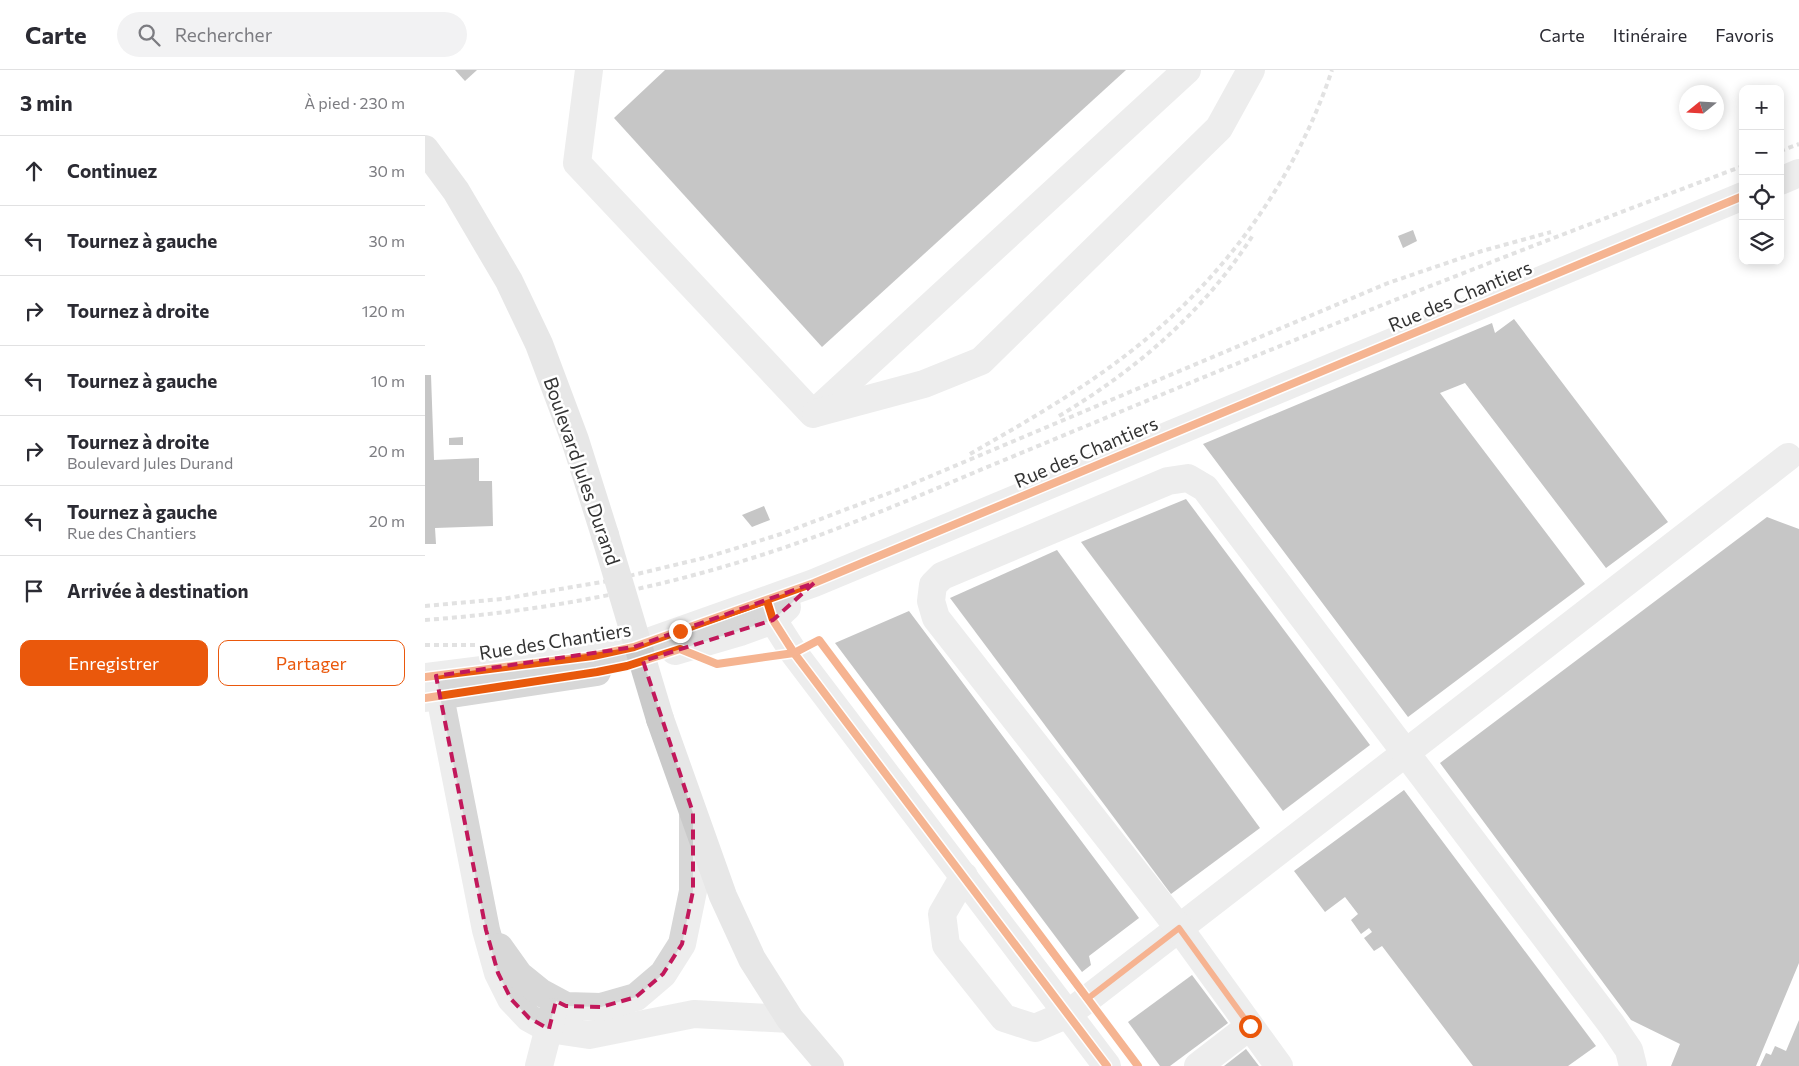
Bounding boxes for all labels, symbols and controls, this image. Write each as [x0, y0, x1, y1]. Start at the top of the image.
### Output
search box [117, 12, 467, 57]
text: Carte [25, 20, 87, 49]
icon: search [135, 21, 163, 49]
text: Rechercher [175, 23, 272, 46]
text: Carte [1539, 24, 1585, 46]
text: Itinéraire [1613, 24, 1687, 46]
text: Favoris [1715, 24, 1774, 46]
north arrow [1679, 85, 1724, 130]
map controls [1739, 85, 1784, 265]
button: + [1739, 85, 1784, 130]
text: 3 min [20, 90, 73, 115]
text: À pied · 230 m [304, 93, 405, 112]
button: − [1739, 130, 1784, 175]
icon: ahead [20, 157, 48, 185]
text: Continuez [67, 159, 157, 182]
text: 30 m [368, 161, 405, 180]
button: locate [1739, 175, 1784, 220]
button: layers [1739, 220, 1784, 265]
icon: left [20, 227, 48, 255]
text: Tournez à gauche [67, 229, 217, 252]
text: 30 m [368, 231, 405, 250]
street label: Rue des Chantiers [1385, 255, 1535, 336]
icon: right [20, 297, 48, 325]
text: Tournez à droite [67, 299, 209, 322]
text: 120 m [362, 301, 405, 320]
icon: left [20, 367, 48, 395]
text: Tournez à gauche [67, 369, 217, 392]
text: 10 m [371, 371, 405, 390]
street label: Boulevard Jules Durand [539, 374, 625, 568]
street label: Rue des Chantiers [1011, 411, 1161, 492]
text: Tournez à droite [67, 430, 209, 453]
icon: right [20, 437, 48, 465]
text: 20 m [369, 441, 405, 460]
text: Boulevard Jules Durand [67, 453, 233, 472]
text: Tournez à gauche [67, 500, 217, 523]
icon: left [20, 507, 48, 535]
text: 20 m [369, 511, 405, 530]
text: Rue des Chantiers [67, 523, 196, 542]
icon: arrive [20, 577, 48, 605]
text: Arrivée à destination [67, 579, 249, 602]
street label: Rue des Chantiers [477, 617, 633, 664]
route end [669, 620, 692, 643]
button: Enregistrer [20, 640, 208, 686]
button: Partager [218, 640, 405, 686]
route start [1239, 1015, 1262, 1038]

